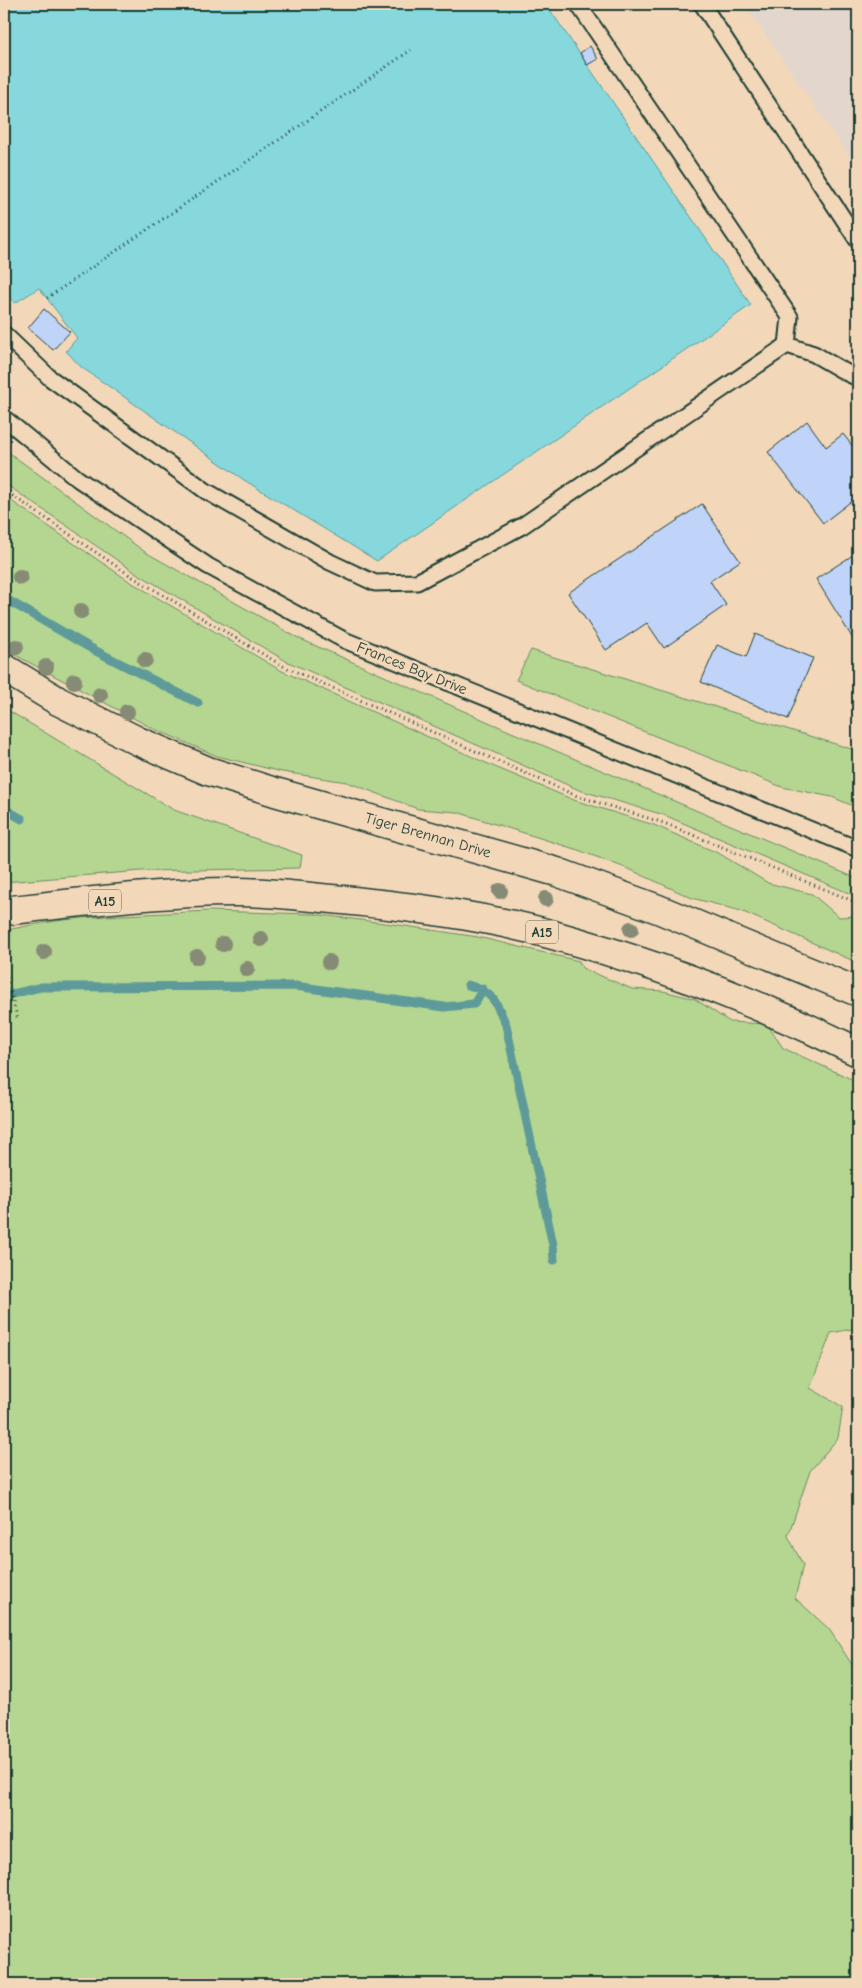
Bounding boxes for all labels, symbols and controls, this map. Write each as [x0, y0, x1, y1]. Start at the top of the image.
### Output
street label: Frances Bay Drive [354, 638, 470, 699]
street label: Tiger Brennan Drive [363, 808, 493, 862]
road number: A15 [89, 889, 121, 912]
road number: A15 [526, 920, 558, 944]

